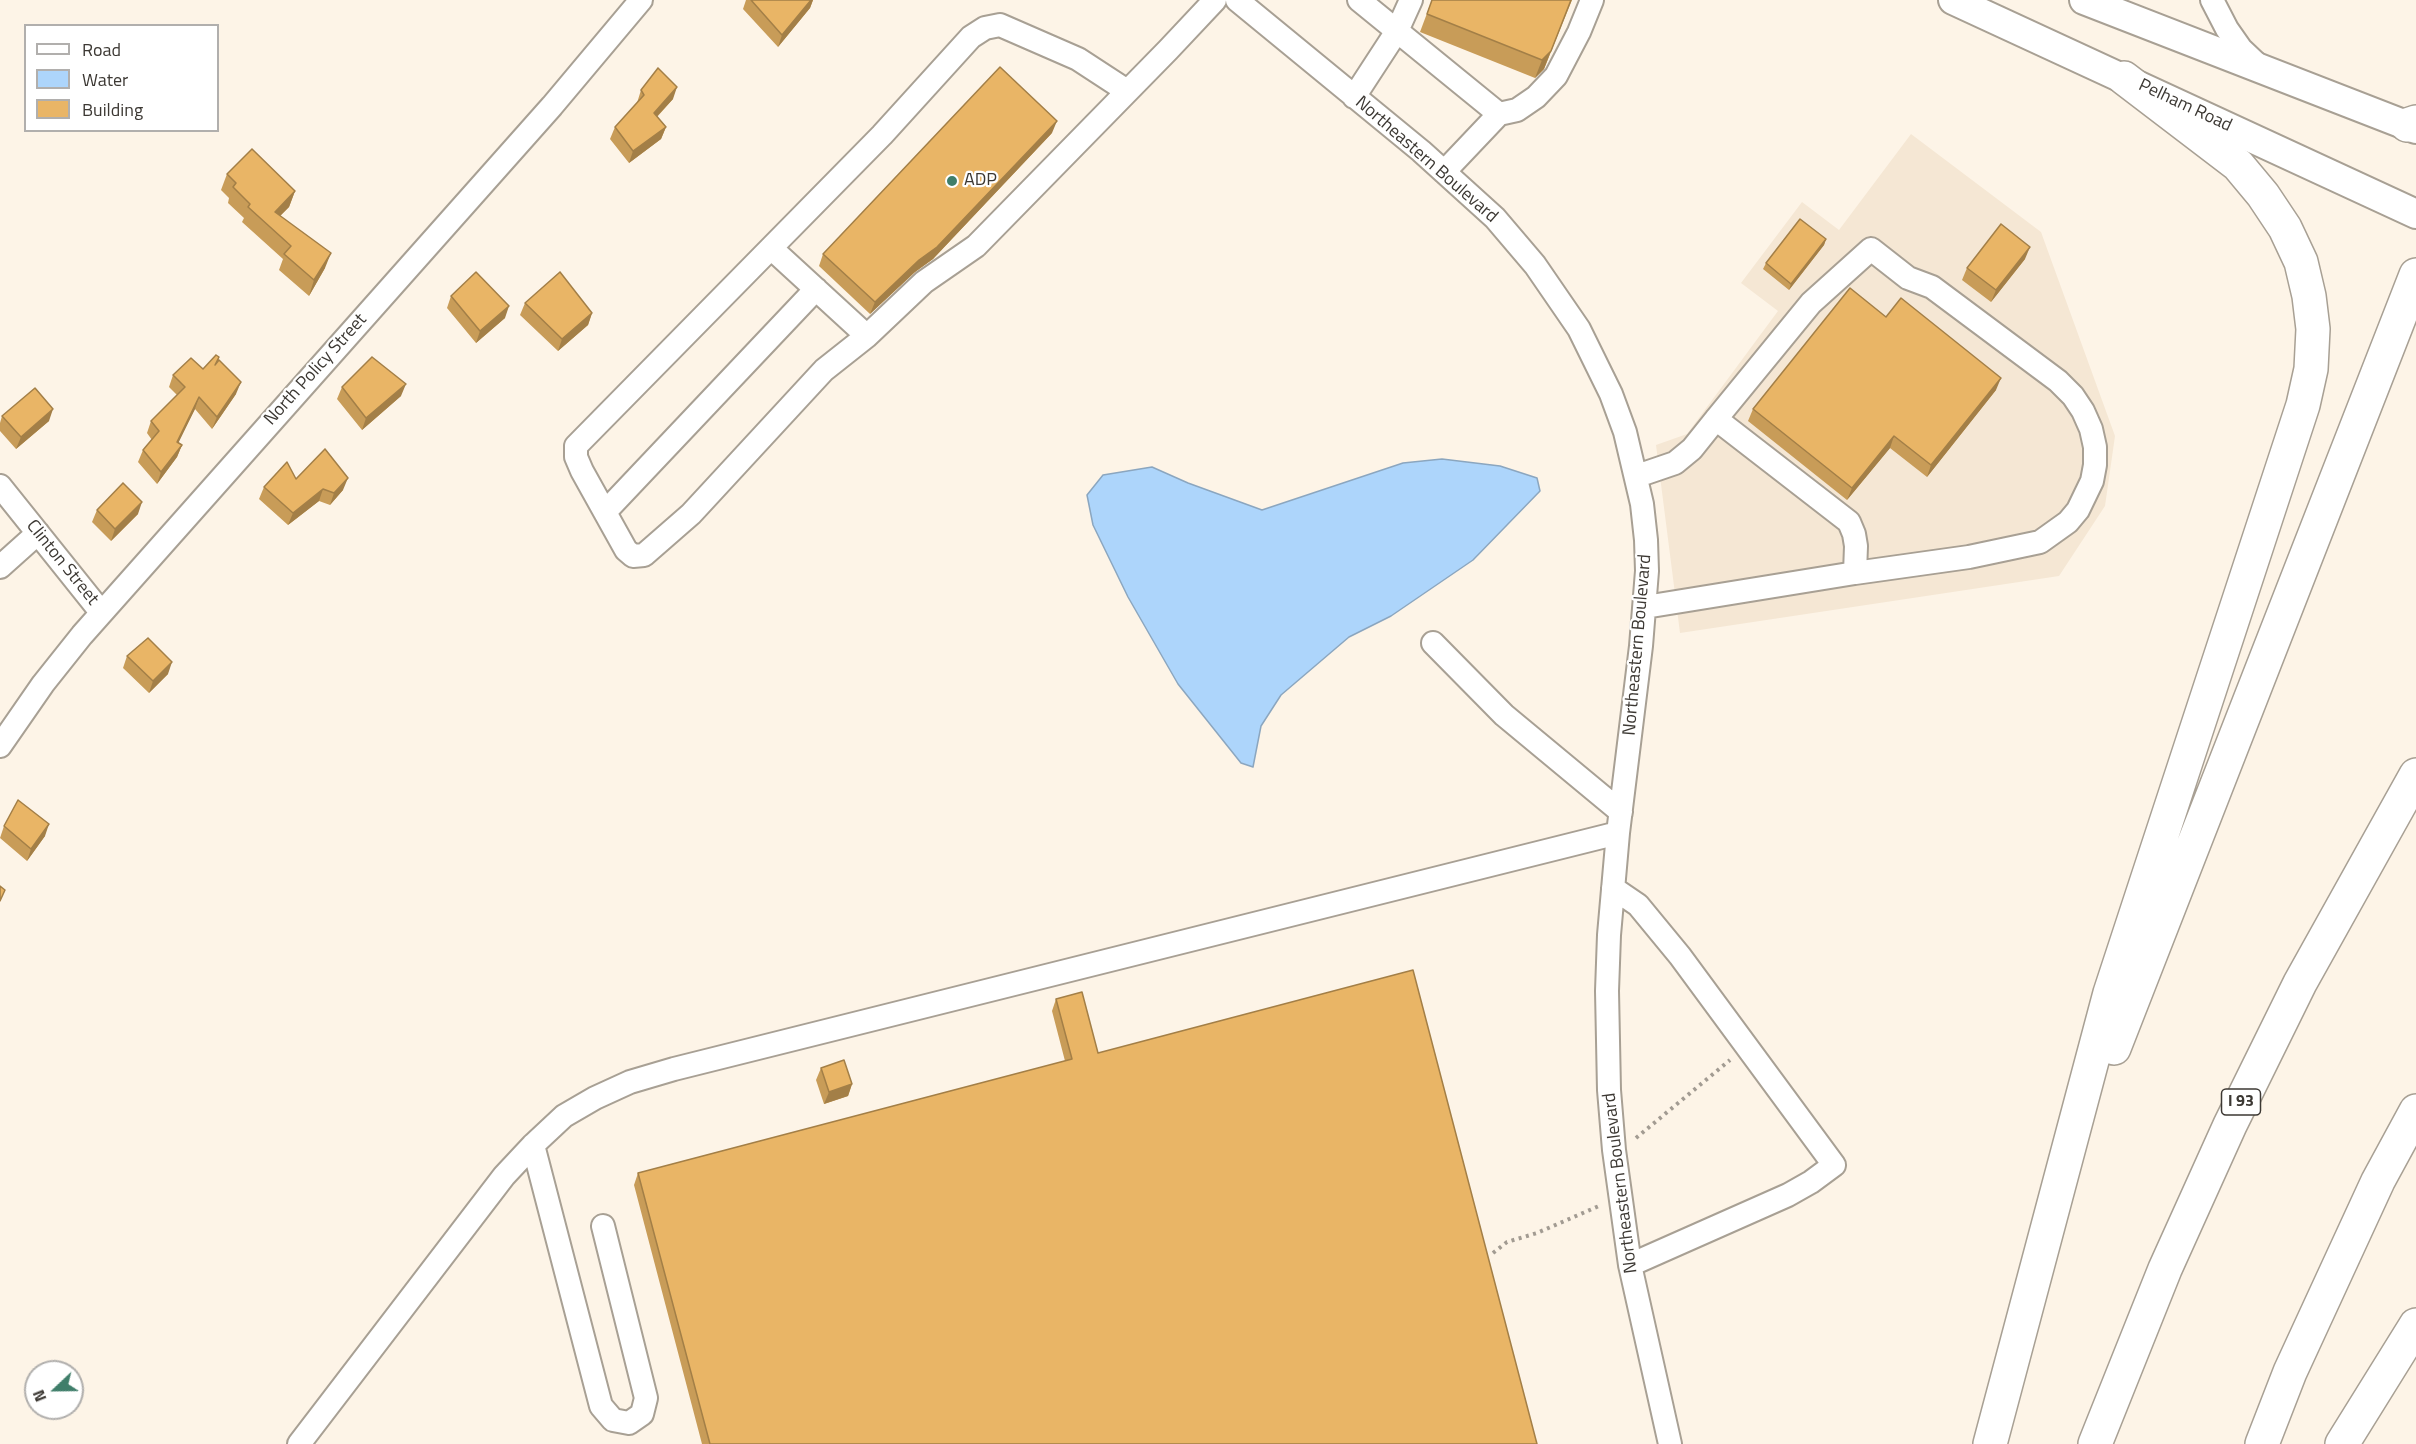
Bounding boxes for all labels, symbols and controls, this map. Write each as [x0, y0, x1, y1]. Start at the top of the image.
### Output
legend [24, 24, 219, 132]
text: Road [82, 36, 121, 63]
text: Water [82, 66, 128, 93]
street label: Pelham Road [2135, 75, 2235, 137]
street label: Northeastern Boulevard [1350, 92, 1502, 228]
text: Building [82, 96, 143, 123]
place label: ADP [964, 170, 997, 192]
marker: ADP [945, 174, 959, 188]
street label: North Policy Street [260, 310, 372, 430]
street label: Clinton Street [21, 516, 103, 610]
street label: Northeastern Boulevard [1619, 553, 1657, 737]
road number: I 93 [2222, 1089, 2260, 1115]
street label: Northeastern Boulevard [1599, 1091, 1643, 1275]
north arrow [24, 1360, 84, 1420]
text: N [26, 1386, 52, 1406]

